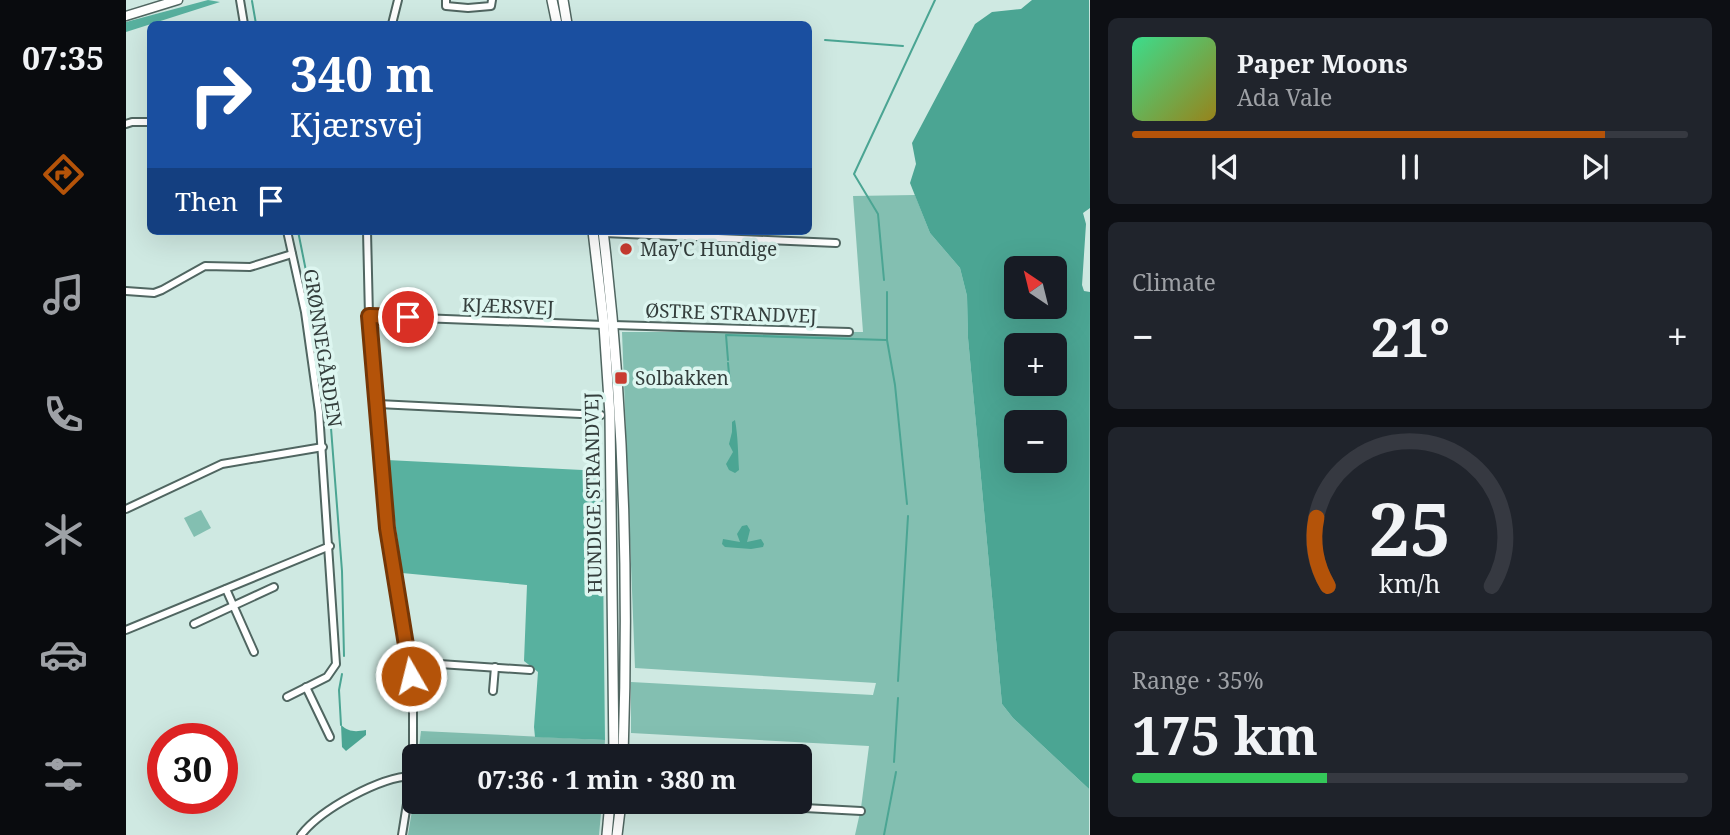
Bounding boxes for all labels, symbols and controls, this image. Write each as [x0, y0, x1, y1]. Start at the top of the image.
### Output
text: 07:35 [22, 36, 104, 79]
text: 340 m [290, 40, 434, 106]
text: Paper Moons [1237, 45, 1408, 81]
icon: right [175, 49, 266, 140]
text: Ada Vale [1237, 81, 1332, 113]
text: Kjærsvej [290, 103, 424, 146]
icon: previous [1206, 148, 1244, 186]
icon: pause [1391, 148, 1429, 186]
icon: next [1576, 148, 1614, 186]
icon: directions [39, 150, 88, 199]
icon: arrive [252, 182, 290, 220]
text: Then [175, 183, 238, 219]
place label: May'C Hundige [640, 236, 777, 262]
marker: May'C Hundige [618, 241, 634, 257]
north arrow [1004, 256, 1068, 318]
map controls [1004, 256, 1067, 473]
text: Climate [1132, 266, 1216, 298]
street label: GRØNNEGÅRDEN [298, 267, 348, 429]
icon: music [39, 270, 88, 319]
pin [378, 287, 438, 347]
street label: KJÆRSVEJ [462, 291, 555, 321]
street label: ØSTRE STRANDVEJ [645, 297, 818, 329]
icon: arrive [389, 298, 427, 336]
text: 21° [1371, 301, 1450, 372]
text: − [1132, 310, 1154, 362]
text: + [1667, 310, 1688, 362]
button: + [1004, 333, 1067, 396]
place label: Solbakken [635, 365, 729, 391]
marker: Solbakken [613, 370, 629, 386]
icon: phone [39, 390, 88, 439]
street label: HUNDIGE STRANDVEJ [578, 392, 608, 594]
button: − [1004, 410, 1067, 473]
text: 25 [1369, 478, 1451, 577]
icon: climate [39, 510, 88, 559]
text: km/h [1379, 565, 1441, 599]
icon: car [39, 630, 88, 679]
position arrow [374, 639, 448, 713]
text: Range · 35% [1132, 664, 1264, 696]
text: 175 km [1132, 699, 1318, 770]
speed limit sign: 30 [147, 723, 238, 814]
icon: filters [39, 750, 88, 799]
text: 07:36 · 1 min · 380 m [477, 761, 737, 797]

